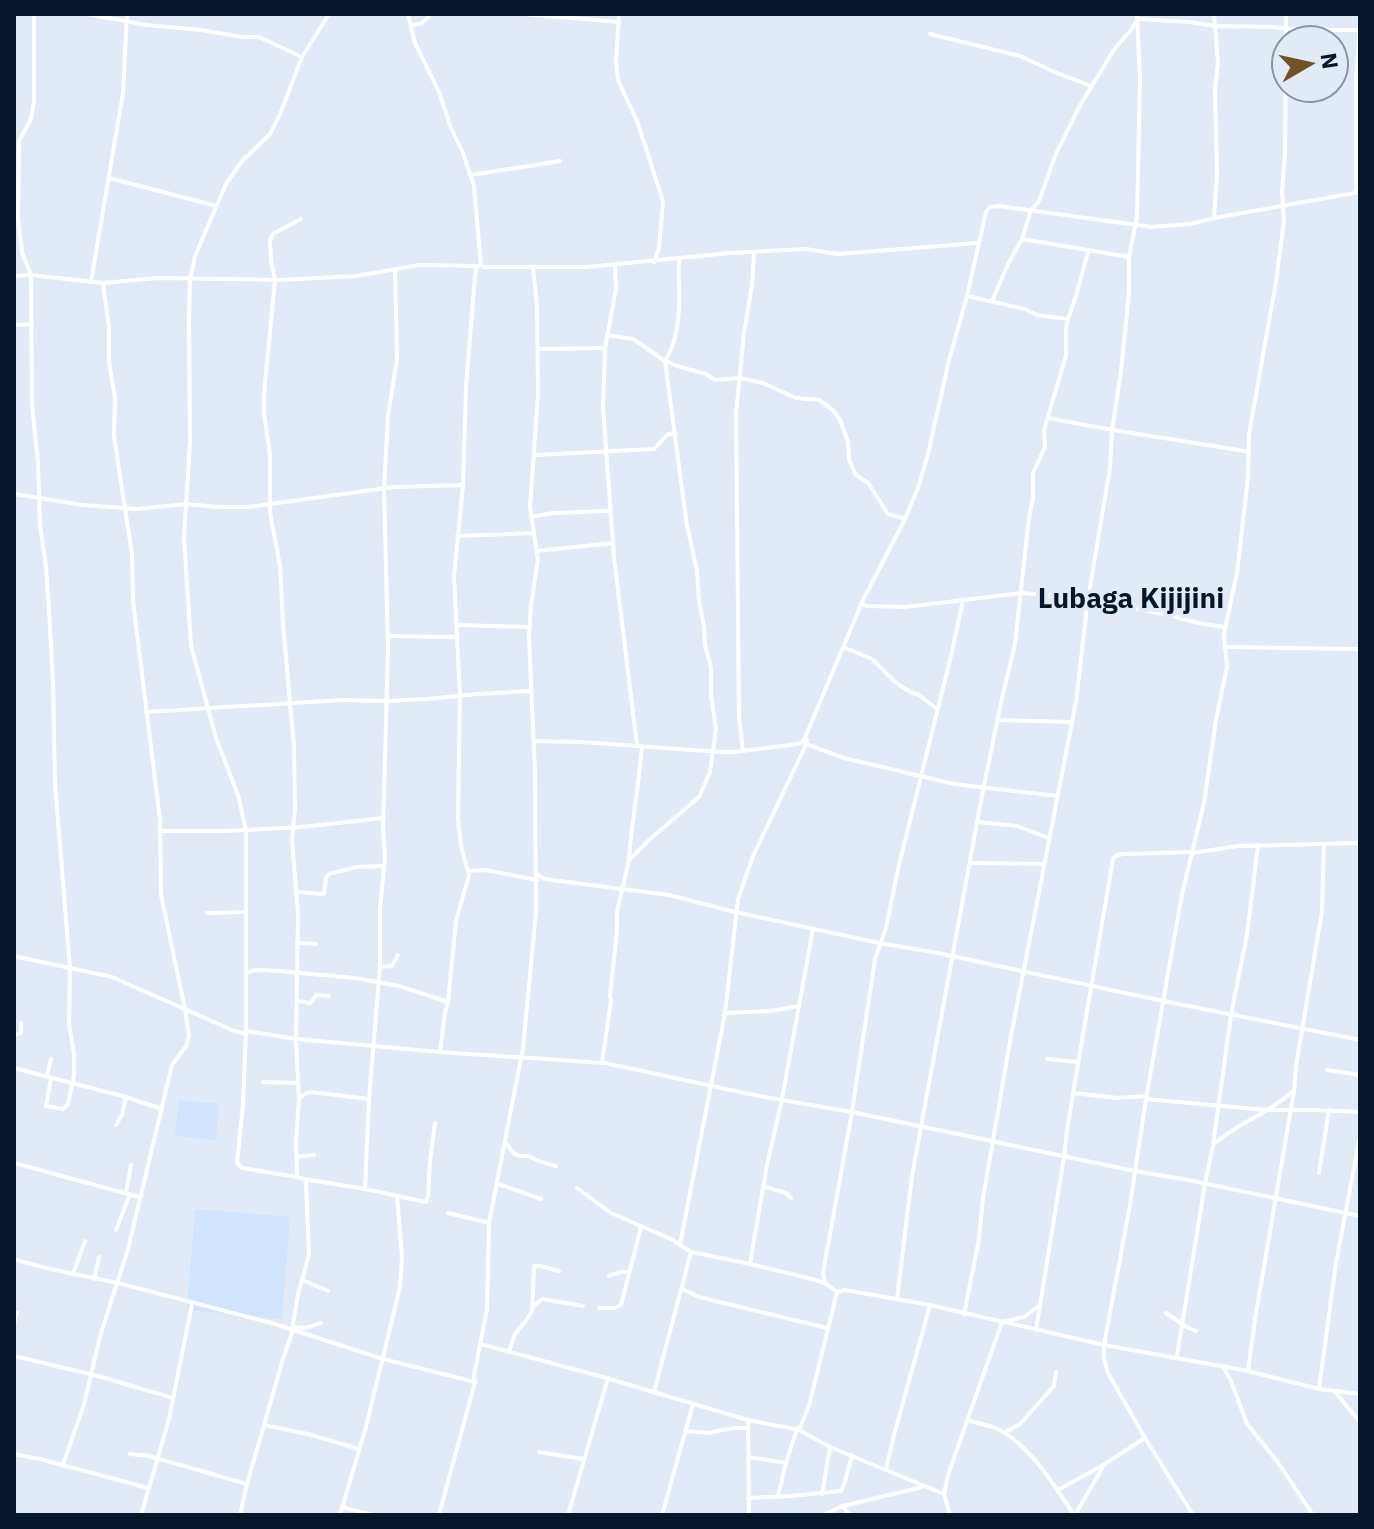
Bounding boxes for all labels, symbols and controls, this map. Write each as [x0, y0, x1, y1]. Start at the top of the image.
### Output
north arrow [1270, 24, 1350, 104]
text: N [1315, 51, 1346, 71]
district label: Lubaga Kijijini [1038, 579, 1224, 616]

